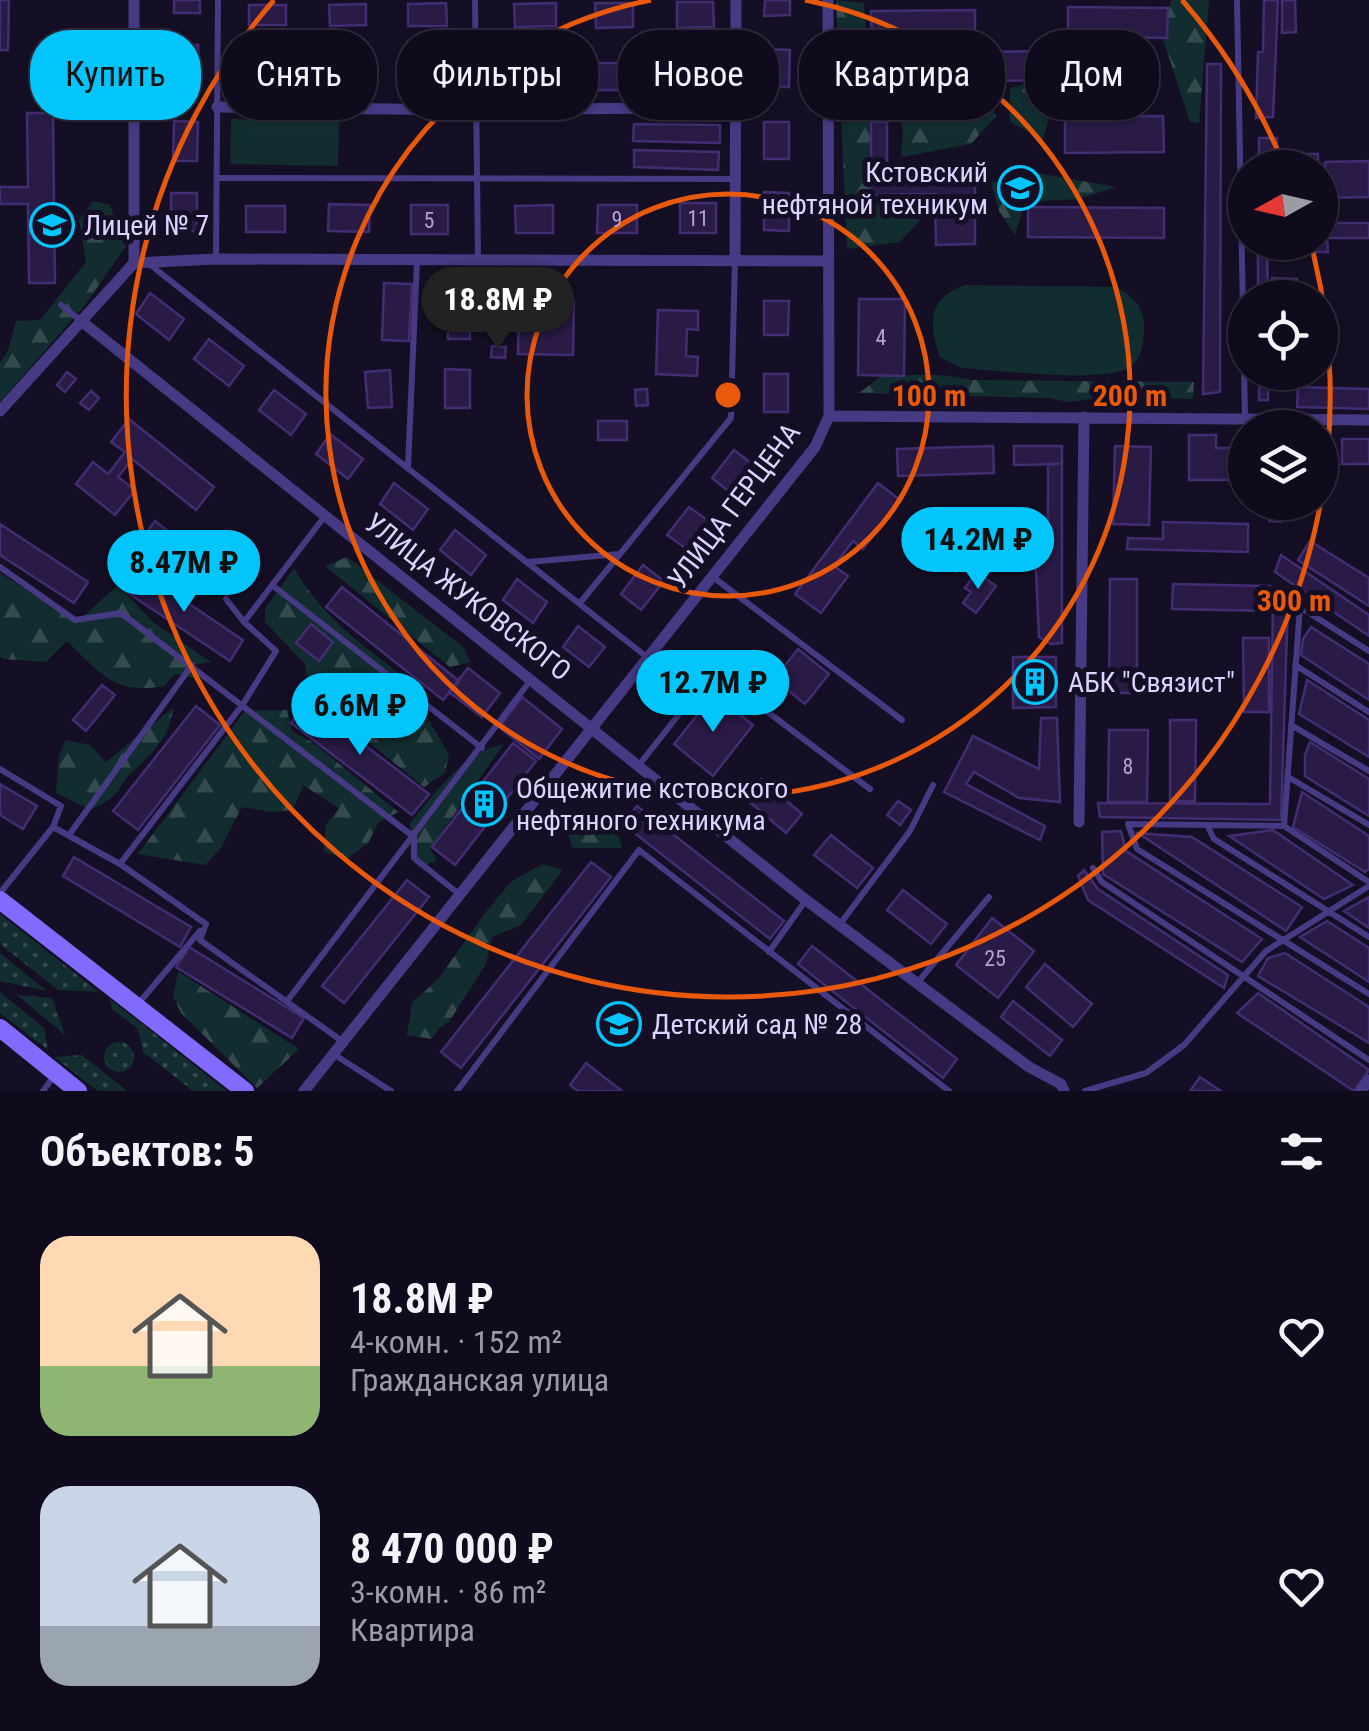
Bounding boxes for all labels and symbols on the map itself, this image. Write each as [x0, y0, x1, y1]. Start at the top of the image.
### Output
north arrow [1228, 150, 1338, 260]
place label: Кстовский нефтяной техникум [762, 156, 988, 221]
school or university icon: Кстовский нефтяной техникум [997, 165, 1043, 211]
school or university icon: Лицей № 7 [29, 202, 75, 248]
house number: 11 [687, 206, 709, 231]
house number: 9 [612, 207, 622, 232]
house number: 5 [424, 208, 434, 233]
place label: Лицей № 7 [84, 209, 209, 242]
pin: 18.8M ₽ [406, 267, 590, 352]
house number: 4 [876, 325, 887, 350]
centre of rings [710, 377, 746, 413]
text: 100 m [892, 378, 966, 413]
text: 200 m [1093, 378, 1167, 413]
street label: УЛИЦА ГЕРЦЕНА [661, 417, 807, 595]
street label: УЛИЦА ЖУКОВСКОГО [358, 506, 578, 688]
pin: 14.2M ₽ [886, 507, 1070, 592]
pin: 8.47M ₽ [92, 530, 276, 615]
text: 300 m [1257, 583, 1331, 618]
pin: 12.7M ₽ [621, 650, 805, 735]
building icon: АБК "Связист" [1012, 659, 1058, 705]
place label: АБК "Связист" [1068, 666, 1235, 699]
pin: 6.6M ₽ [279, 673, 441, 758]
house number: 8 [1123, 754, 1133, 779]
place label: Общежитие кстовского нефтяного техникума [516, 772, 788, 837]
building icon: Общежитие кстовского нефтяного техникума [461, 781, 507, 827]
house number: 25 [984, 946, 1006, 971]
school or university icon: Детский сад № 28 [596, 1001, 642, 1047]
place label: Детский сад № 28 [652, 1008, 862, 1041]

